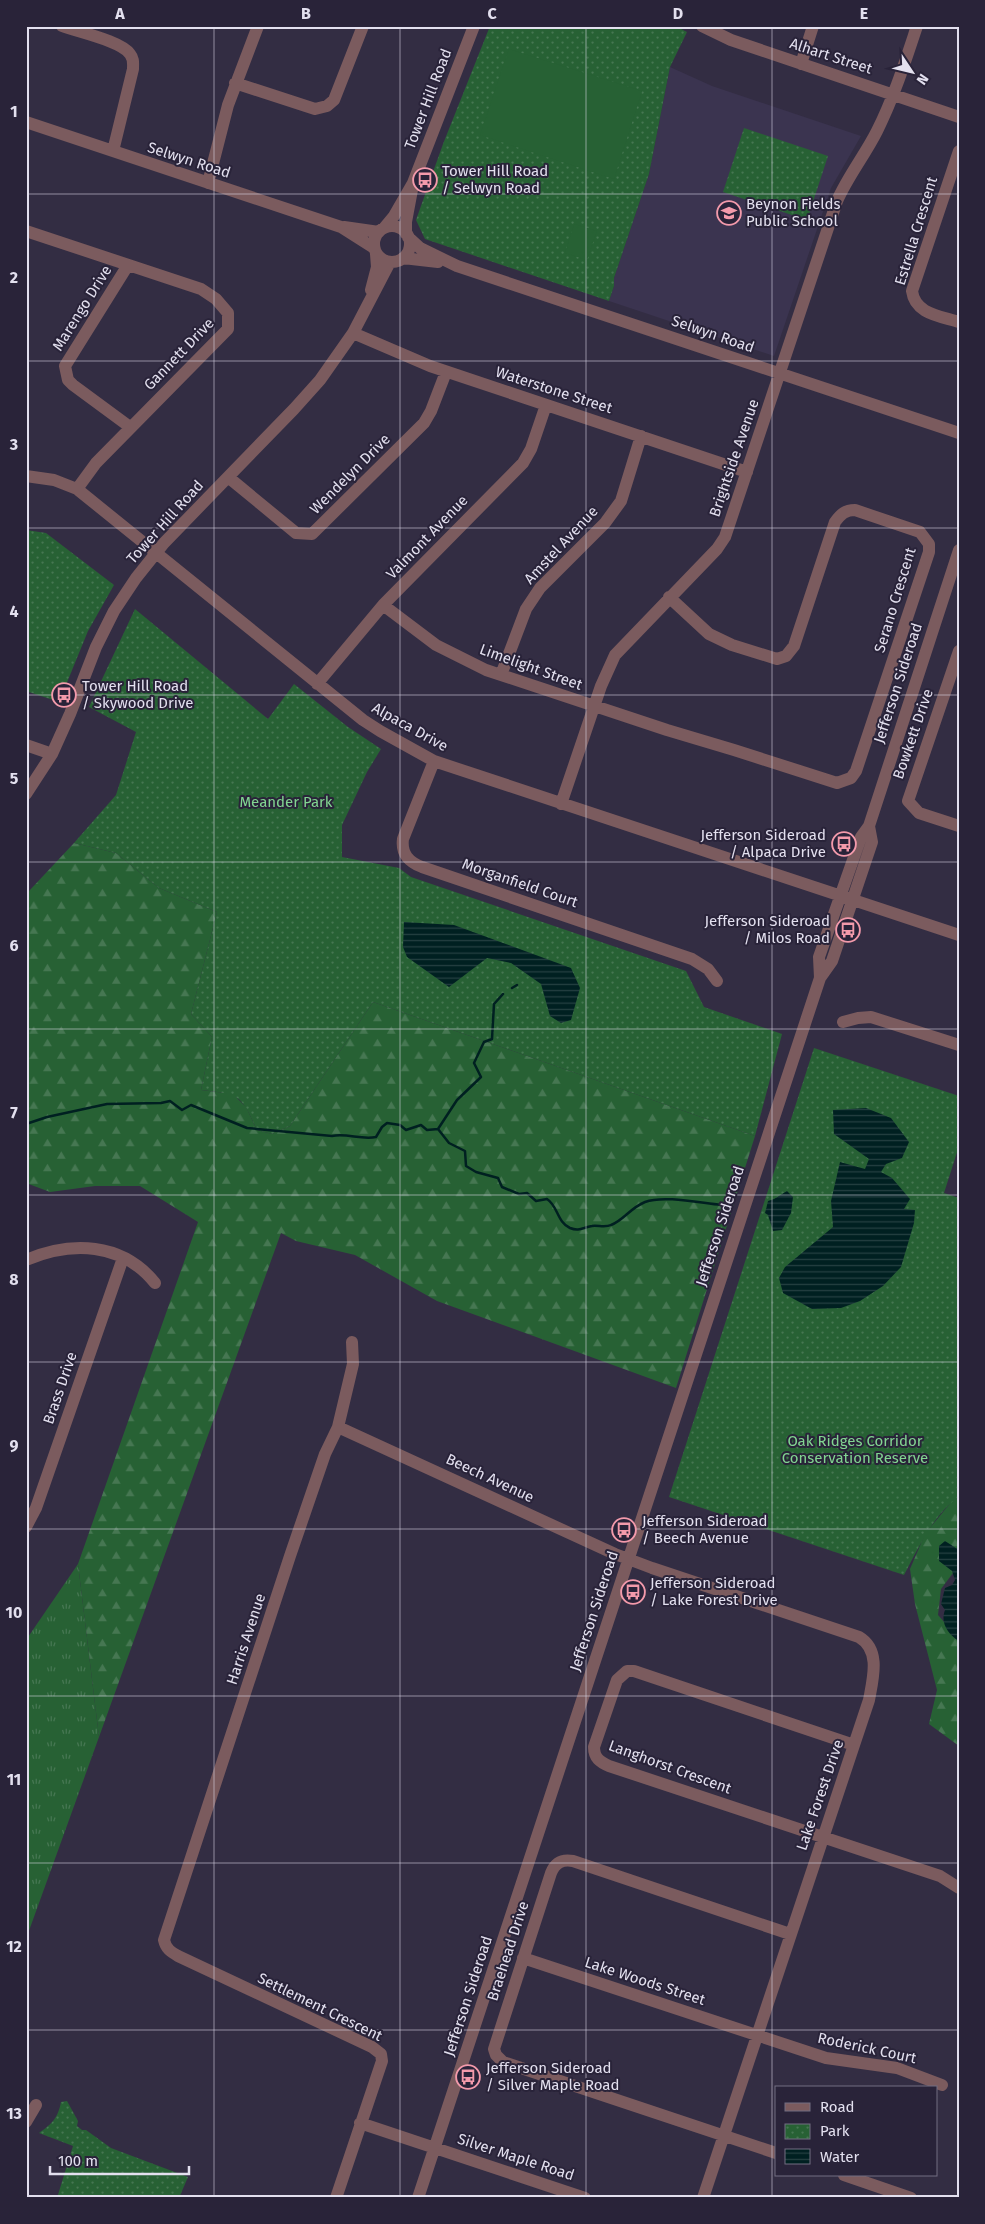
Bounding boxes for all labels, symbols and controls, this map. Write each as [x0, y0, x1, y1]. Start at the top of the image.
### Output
text: A [114, 4, 125, 23]
text: B [301, 4, 311, 23]
text: C [487, 4, 497, 23]
text: D [673, 4, 683, 23]
text: E [860, 4, 868, 23]
street label: Alhart Street [787, 34, 875, 78]
street label: Tower Hill Road [401, 46, 455, 152]
north arrow [888, 48, 938, 98]
text: N [913, 70, 932, 88]
text: 1 [10, 102, 18, 121]
street label: Selwyn Road [145, 138, 233, 182]
place label: Tower Hill Road / Selwyn Road [442, 162, 548, 197]
bus stop icon: Tower Hill Road / Selwyn Road [412, 167, 438, 193]
street label: Estrella Crescent [891, 174, 941, 288]
place label: Beynon Fields Public School [746, 195, 840, 230]
school or university icon: Beynon Fields Public School [716, 200, 742, 226]
street label: Marengo Drive [49, 262, 115, 354]
text: 2 [10, 268, 18, 287]
street label: Selwyn Road [669, 311, 757, 357]
street label: Gannett Drive [140, 314, 218, 394]
street label: Waterstone Street [493, 363, 615, 418]
street label: Brightside Avenue [705, 397, 763, 519]
street label: Wendelyn Drive [306, 430, 394, 518]
text: 3 [9, 435, 18, 454]
street label: Tower Hill Road [123, 477, 207, 567]
street label: Valmont Avenue [382, 491, 472, 583]
street label: Amstel Avenue [520, 502, 602, 588]
street label: Serano Crescent [870, 545, 920, 655]
text: 4 [9, 602, 19, 621]
street label: Jefferson Sideroad [870, 621, 926, 745]
street label: Limelight Street [477, 640, 585, 694]
place label: Tower Hill Road / Skywood Drive [82, 677, 193, 712]
bus stop icon: Tower Hill Road / Skywood Drive [51, 682, 77, 708]
street label: Bowkett Drive [889, 686, 937, 782]
street label: Alpaca Drive [369, 699, 451, 755]
text: 5 [10, 769, 19, 788]
park label: Meander Park [239, 793, 333, 811]
place label: Jefferson Sideroad / Alpaca Drive [700, 826, 826, 861]
bus stop icon: Jefferson Sideroad / Alpaca Drive [831, 831, 857, 857]
street label: Morganfield Court [460, 855, 581, 911]
place label: Jefferson Sideroad / Milos Road [704, 912, 830, 947]
bus stop icon: Jefferson Sideroad / Milos Road [835, 917, 861, 943]
text: 6 [9, 936, 19, 955]
text: 7 [10, 1103, 18, 1122]
street label: Jefferson Sideroad [692, 1164, 748, 1288]
text: 8 [9, 1270, 19, 1289]
street label: Brass Drive [39, 1349, 81, 1427]
park label: Oak Ridges Corridor Conservation Reserve [782, 1432, 928, 1467]
text: 9 [10, 1436, 19, 1455]
street label: Beech Avenue [443, 1450, 537, 1506]
place label: Jefferson Sideroad / Beech Avenue [642, 1512, 768, 1547]
bus stop icon: Jefferson Sideroad / Beech Avenue [611, 1517, 637, 1543]
street label: Jefferson Sideroad [566, 1549, 622, 1673]
place label: Jefferson Sideroad / Lake Forest Drive [650, 1574, 778, 1609]
bus stop icon: Jefferson Sideroad / Lake Forest Drive [620, 1579, 646, 1605]
street label: Harris Avenue [223, 1591, 269, 1687]
text: 10 [6, 1603, 22, 1622]
street label: Langhorst Crescent [606, 1736, 734, 1798]
street label: Lake Forest Drive [793, 1737, 847, 1853]
text: 11 [7, 1770, 21, 1789]
street label: Braehead Drive [483, 1899, 533, 2003]
street label: Jefferson Sideroad [440, 1934, 496, 2058]
text: 12 [6, 1937, 22, 1956]
street label: Lake Woods Street [582, 1953, 708, 2009]
street label: Settlement Crescent [255, 1969, 386, 2045]
street label: Roderick Court [816, 2029, 919, 2067]
place label: Jefferson Sideroad / Silver Maple Road [486, 2059, 620, 2094]
bus stop icon: Jefferson Sideroad / Silver Maple Road [455, 2064, 481, 2090]
legend [775, 2086, 938, 2176]
text: Road [820, 2098, 855, 2116]
text: 13 [6, 2104, 22, 2123]
text: Park [820, 2122, 850, 2140]
street label: Silver Maple Road [455, 2130, 577, 2184]
scale bar [50, 2144, 189, 2176]
text: Water [820, 2148, 859, 2166]
text: 100 m [58, 2152, 98, 2170]

